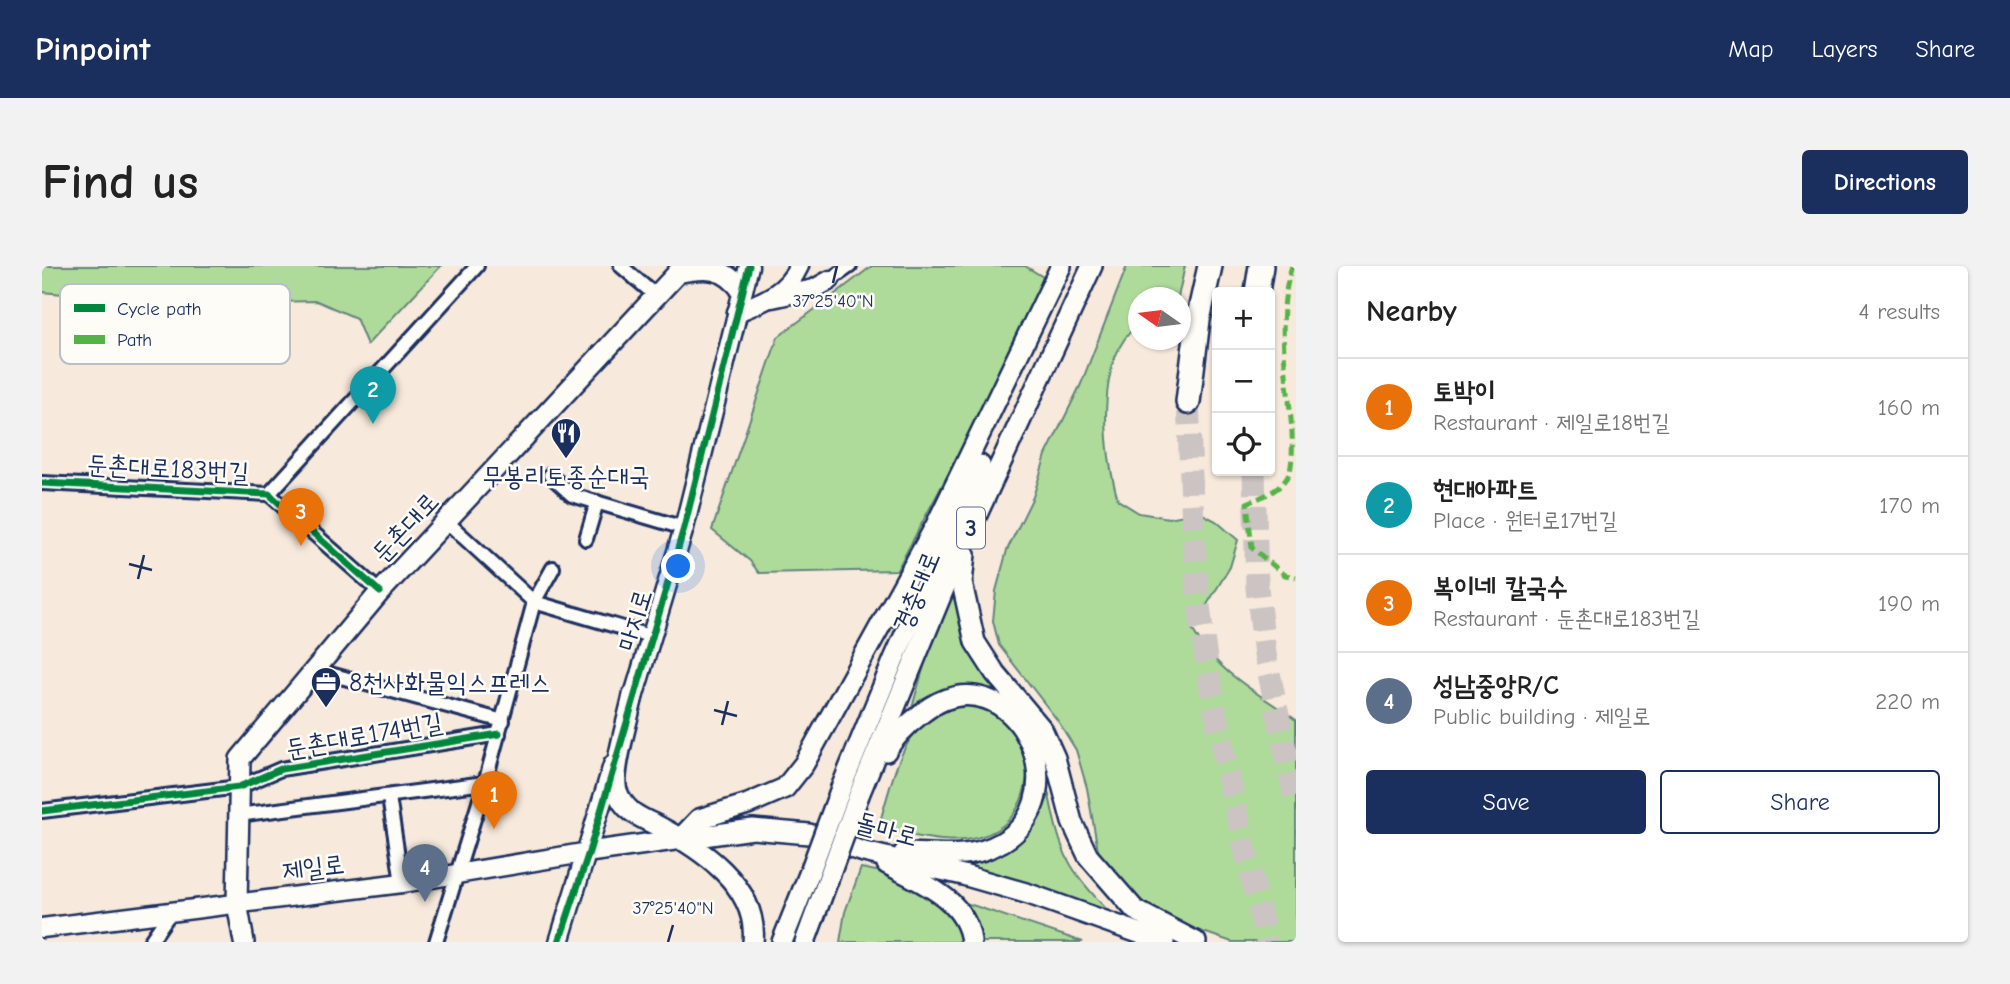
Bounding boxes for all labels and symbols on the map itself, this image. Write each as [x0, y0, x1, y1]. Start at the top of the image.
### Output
legend [60, 284, 290, 364]
north arrow [1128, 287, 1191, 350]
text: 37°25'40"N [792, 291, 874, 312]
text: Cycle path [117, 298, 202, 320]
text: Path [117, 329, 152, 351]
pin: 2 [350, 366, 396, 424]
restaurant icon: 무봉리토종순대국 [549, 416, 583, 460]
street label: 둔촌대로183번길 [86, 450, 250, 488]
place label: 무봉리토종순대국 [482, 462, 650, 492]
street label: 둔촌대로 [366, 487, 445, 569]
pin: 3 [278, 488, 324, 546]
road number: 3 [957, 508, 985, 548]
street label: 경충대로 [887, 547, 947, 636]
your location [661, 549, 695, 583]
street label: 마지로 [611, 586, 658, 655]
office icon: 8천사화물익스프레스 [309, 665, 343, 709]
place label: 8천사화물익스프레스 [349, 668, 551, 698]
street label: 둔촌대로174번길 [283, 707, 445, 765]
pin: 1 [471, 771, 517, 829]
street label: 돌마로 [853, 807, 921, 853]
pin: 4 [402, 844, 448, 902]
street label: 제일로 [280, 849, 346, 887]
text: 37°25'40"N [632, 898, 714, 919]

